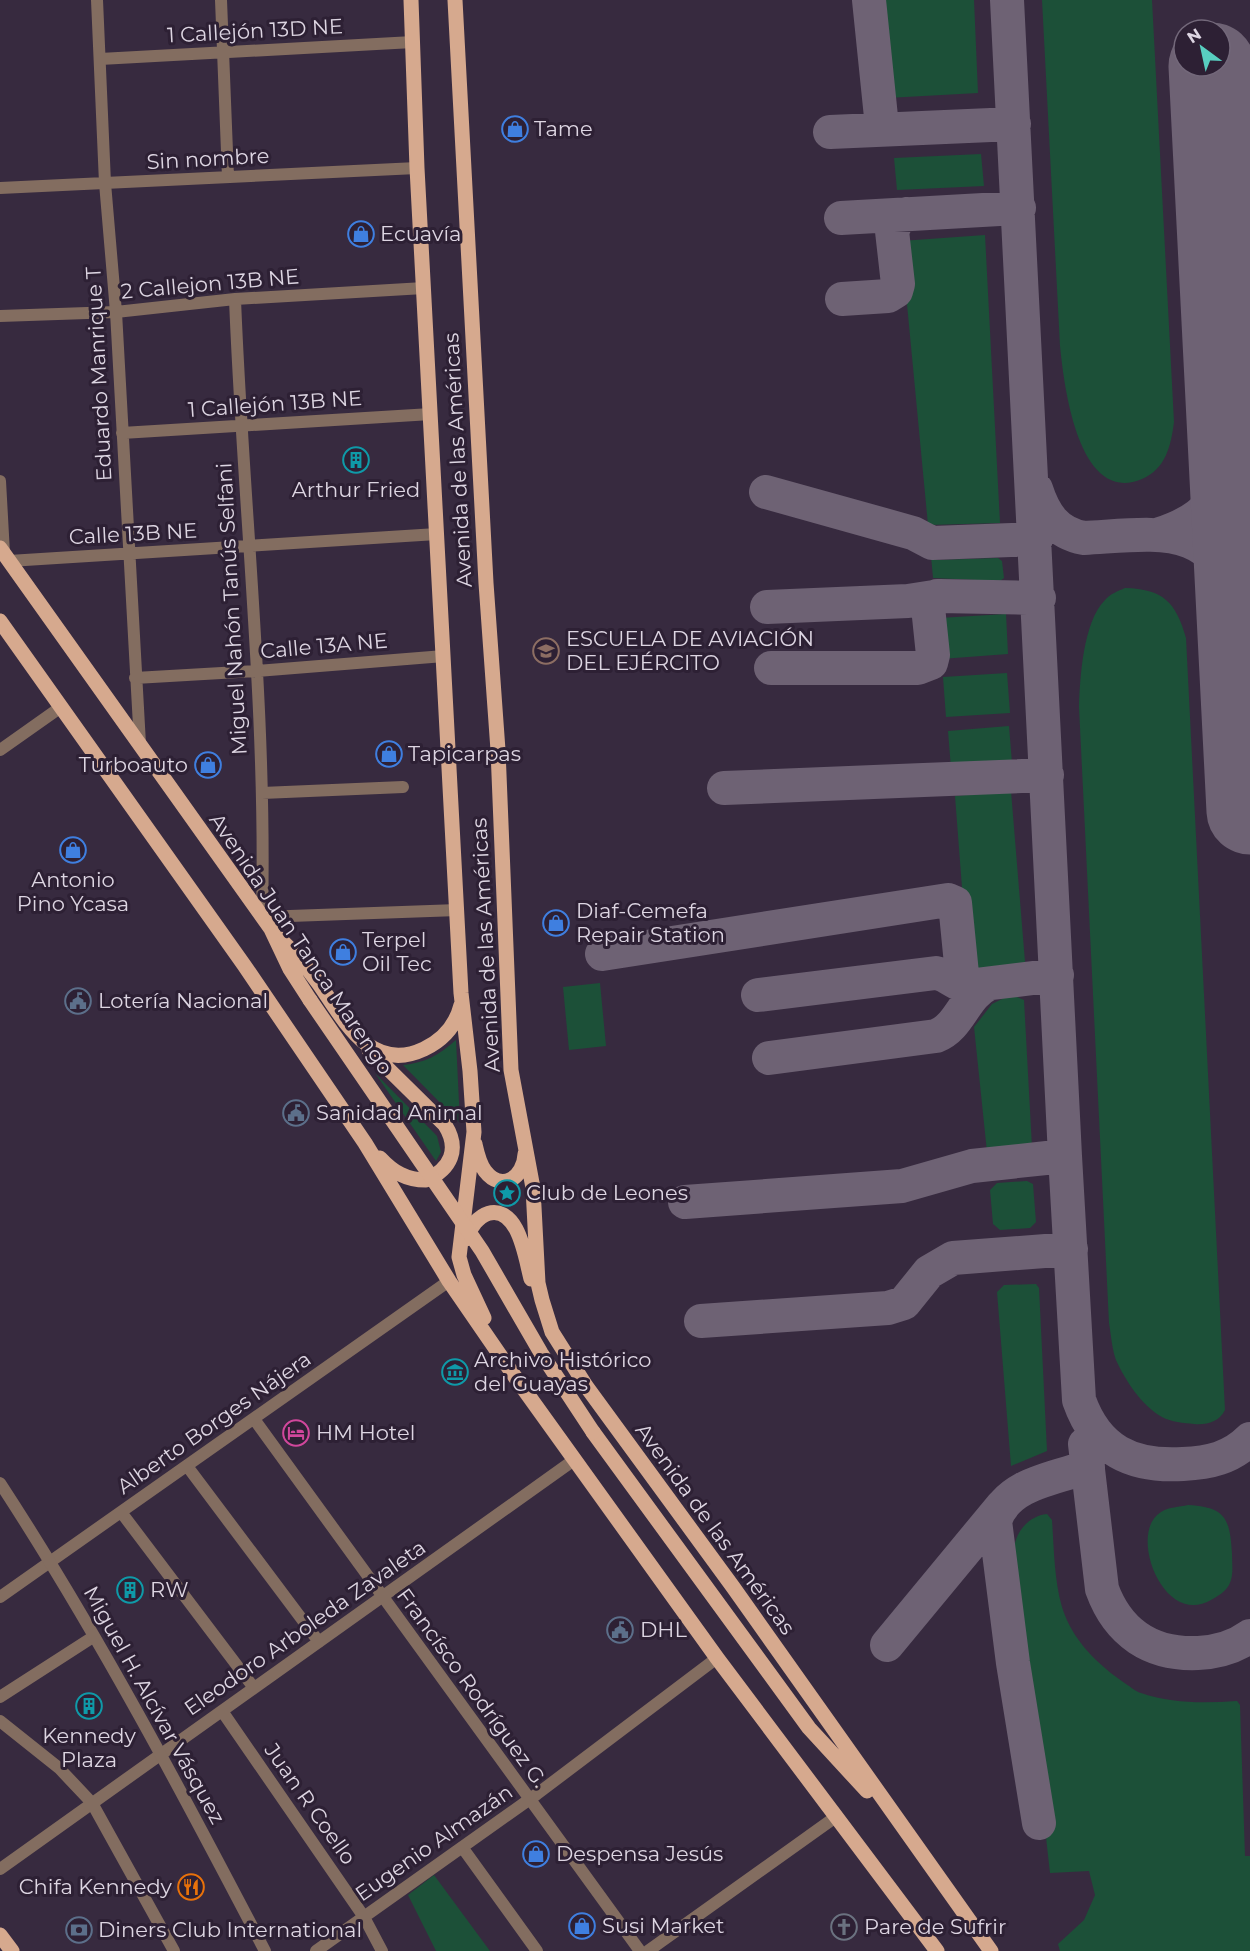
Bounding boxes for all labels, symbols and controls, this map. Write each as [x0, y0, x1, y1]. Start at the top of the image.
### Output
street label: 1 Callejón 13D NE [166, 13, 344, 48]
north arrow [1172, 18, 1232, 78]
text: N [1184, 24, 1205, 47]
shop icon: Tame [500, 114, 530, 144]
place label: Tame [534, 116, 593, 141]
street label: Sin nombre [146, 143, 270, 174]
shop icon: Ecuavía [346, 219, 376, 249]
place label: Ecuavía [380, 221, 461, 246]
street label: 2 Callejon 13B NE [120, 263, 300, 304]
street label: Eduardo Manrique T [80, 266, 117, 482]
street label: Avenida de las Américas [438, 332, 477, 588]
street label: 1 Callejón 13B NE [187, 385, 363, 422]
building icon: Arthur Fried [341, 445, 371, 475]
street label: Miguel Nahón Tanús Selfani [211, 462, 252, 756]
place label: Arthur Fried [292, 477, 420, 502]
street label: Calle 13B NE [68, 518, 198, 549]
place label: ESCUELA DE AVIACIÓN DEL EJÉRCITO [566, 626, 814, 675]
street label: Calle 13A NE [259, 627, 389, 664]
school or university icon: ESCUELA DE AVIACIÓN DEL EJÉRCITO [531, 636, 561, 666]
shop icon: Tapicarpas [374, 739, 404, 769]
place label: Tapicarpas [408, 741, 521, 766]
shop icon: Turboauto [193, 750, 223, 780]
place label: Turboauto [79, 752, 188, 777]
street label: Avenida Juan Tanca Marengo [204, 808, 398, 1079]
street label: Avenida de las Américas [466, 817, 505, 1073]
shop icon: Antonio Pino Ycasa [58, 835, 88, 865]
place label: Antonio Pino Ycasa [17, 867, 129, 916]
place label: Diaf-Cemefa Repair Station [576, 898, 725, 947]
shop icon: Diaf-Cemefa Repair Station [541, 908, 571, 938]
place label: Terpel Oil Tec [362, 927, 432, 976]
shop icon: Terpel Oil Tec [328, 937, 358, 967]
public building icon: Lotería Nacional [63, 986, 93, 1016]
place label: Lotería Nacional [98, 988, 268, 1013]
public building icon: Sanidad Animal [281, 1098, 311, 1128]
place label: Sanidad Animal [316, 1100, 483, 1125]
place icon: Club de Leones [492, 1178, 522, 1208]
place label: Club de Leones [526, 1180, 688, 1205]
street label: Alberto Borges Nájera [112, 1346, 315, 1499]
place label: Archivo Histórico del Guayas [474, 1347, 651, 1396]
museum icon: Archivo Histórico del Guayas [440, 1357, 470, 1387]
hotel icon: HM Hotel [281, 1418, 311, 1448]
street label: Avenida de las Américas [630, 1418, 800, 1639]
place label: HM Hotel [316, 1420, 415, 1445]
street label: Eleodoro Arboleda Zavaleta [179, 1534, 430, 1721]
building icon: RW [115, 1575, 145, 1605]
place label: RW [150, 1577, 189, 1602]
street label: Miguel H. Alcívar Vásquez [78, 1581, 230, 1828]
street label: Francísco Rodríguez G. [392, 1583, 553, 1792]
public building icon: DHL [605, 1615, 635, 1645]
place label: DHL [640, 1617, 687, 1642]
building icon: Kennedy Plaza [74, 1691, 104, 1721]
place label: Kennedy Plaza [42, 1723, 136, 1772]
street label: Juan R Coello [259, 1738, 361, 1869]
street label: Eugenio Almazán [350, 1779, 517, 1906]
shop icon: Despensa Jesús [521, 1839, 551, 1869]
place label: Despensa Jesús [556, 1841, 723, 1866]
restaurant icon: Chifa Kennedy [176, 1872, 206, 1902]
place label: Chifa Kennedy [19, 1874, 173, 1899]
shop icon: Susi Market [567, 1911, 597, 1941]
church icon: Pare de Sufrir [829, 1912, 859, 1942]
place label: Susi Market [602, 1913, 724, 1938]
place label: Pare de Sufrir [864, 1914, 1006, 1939]
bank icon: Diners Club International [64, 1915, 94, 1945]
place label: Diners Club International [98, 1917, 362, 1942]

